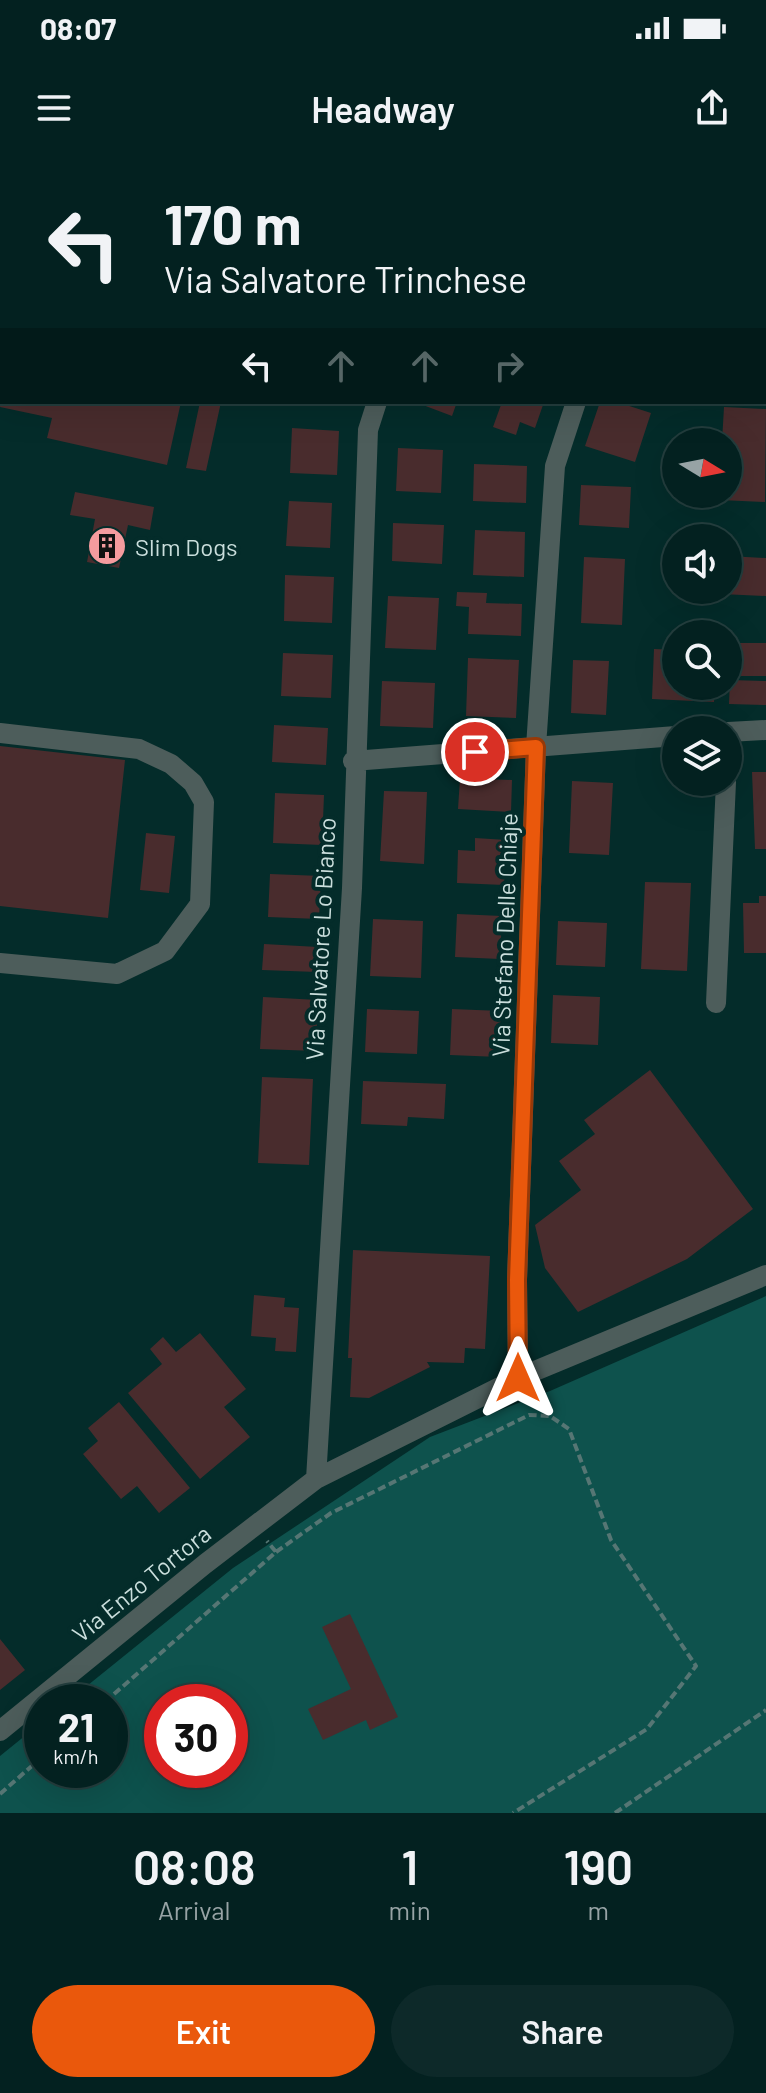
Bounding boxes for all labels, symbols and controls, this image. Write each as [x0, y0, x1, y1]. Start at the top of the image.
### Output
text: 08:07 [40, 10, 116, 46]
icon: menu [32, 86, 76, 130]
icon: share [690, 86, 734, 130]
text: Headway [311, 87, 455, 130]
text: 170 m [164, 189, 301, 256]
icon: left [32, 192, 136, 296]
text: Via Salvatore Trinchese [164, 257, 527, 300]
icon: left [235, 344, 279, 388]
icon: ahead [319, 344, 363, 388]
icon: ahead [403, 344, 447, 388]
icon: right [487, 344, 531, 388]
north arrow [662, 428, 742, 508]
map controls [662, 428, 742, 796]
button: sound [662, 524, 742, 604]
building icon: Slim Dogs [86, 525, 128, 567]
place label: Slim Dogs [135, 532, 237, 561]
button: search [662, 620, 742, 700]
button: layers [662, 716, 742, 796]
pin [441, 718, 509, 786]
icon: arrive [453, 730, 497, 774]
street label: Via Stefano Delle Chiaje [485, 812, 523, 1058]
street label: Via Salvatore Lo Bianco [299, 817, 341, 1061]
position arrow [476, 1336, 560, 1420]
street label: Via Enzo Tortora [66, 1518, 216, 1648]
speed limit sign: 30 [144, 1684, 248, 1788]
text: 21 [58, 1702, 94, 1750]
text: km/h [53, 1744, 99, 1768]
text: 08:08 [133, 1837, 256, 1895]
text: 1 [401, 1837, 418, 1895]
text: 190 [564, 1837, 633, 1895]
text: Arrival [158, 1894, 231, 1925]
text: min [389, 1894, 431, 1925]
text: m [588, 1894, 609, 1925]
button: Exit [32, 1985, 375, 2077]
button: Share [391, 1985, 734, 2077]

